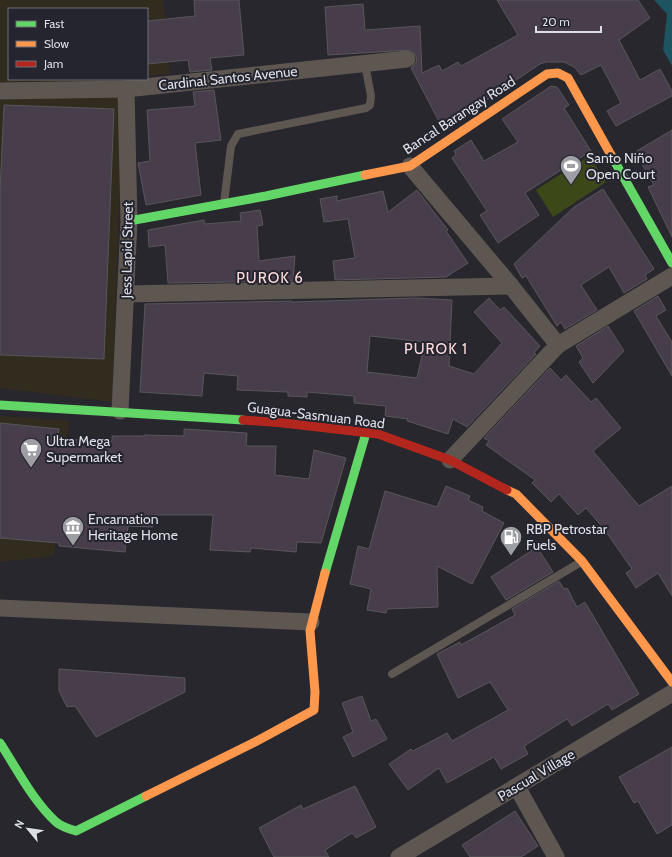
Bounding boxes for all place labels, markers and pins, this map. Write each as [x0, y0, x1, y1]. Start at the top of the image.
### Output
place label: Santo Niño Open Court [586, 149, 656, 183]
sports icon: Santo Niño Open Court [558, 153, 584, 186]
place label: Ultra Mega Supermarket [46, 432, 122, 466]
supermarket icon: Ultra Mega Supermarket [18, 436, 44, 469]
place label: Encarnation Heritage Home [88, 510, 178, 544]
museum icon: Encarnation Heritage Home [60, 514, 86, 547]
place label: RBP Petrostar Fuels [526, 520, 608, 554]
fuel station icon: RBP Petrostar Fuels [498, 524, 524, 557]

